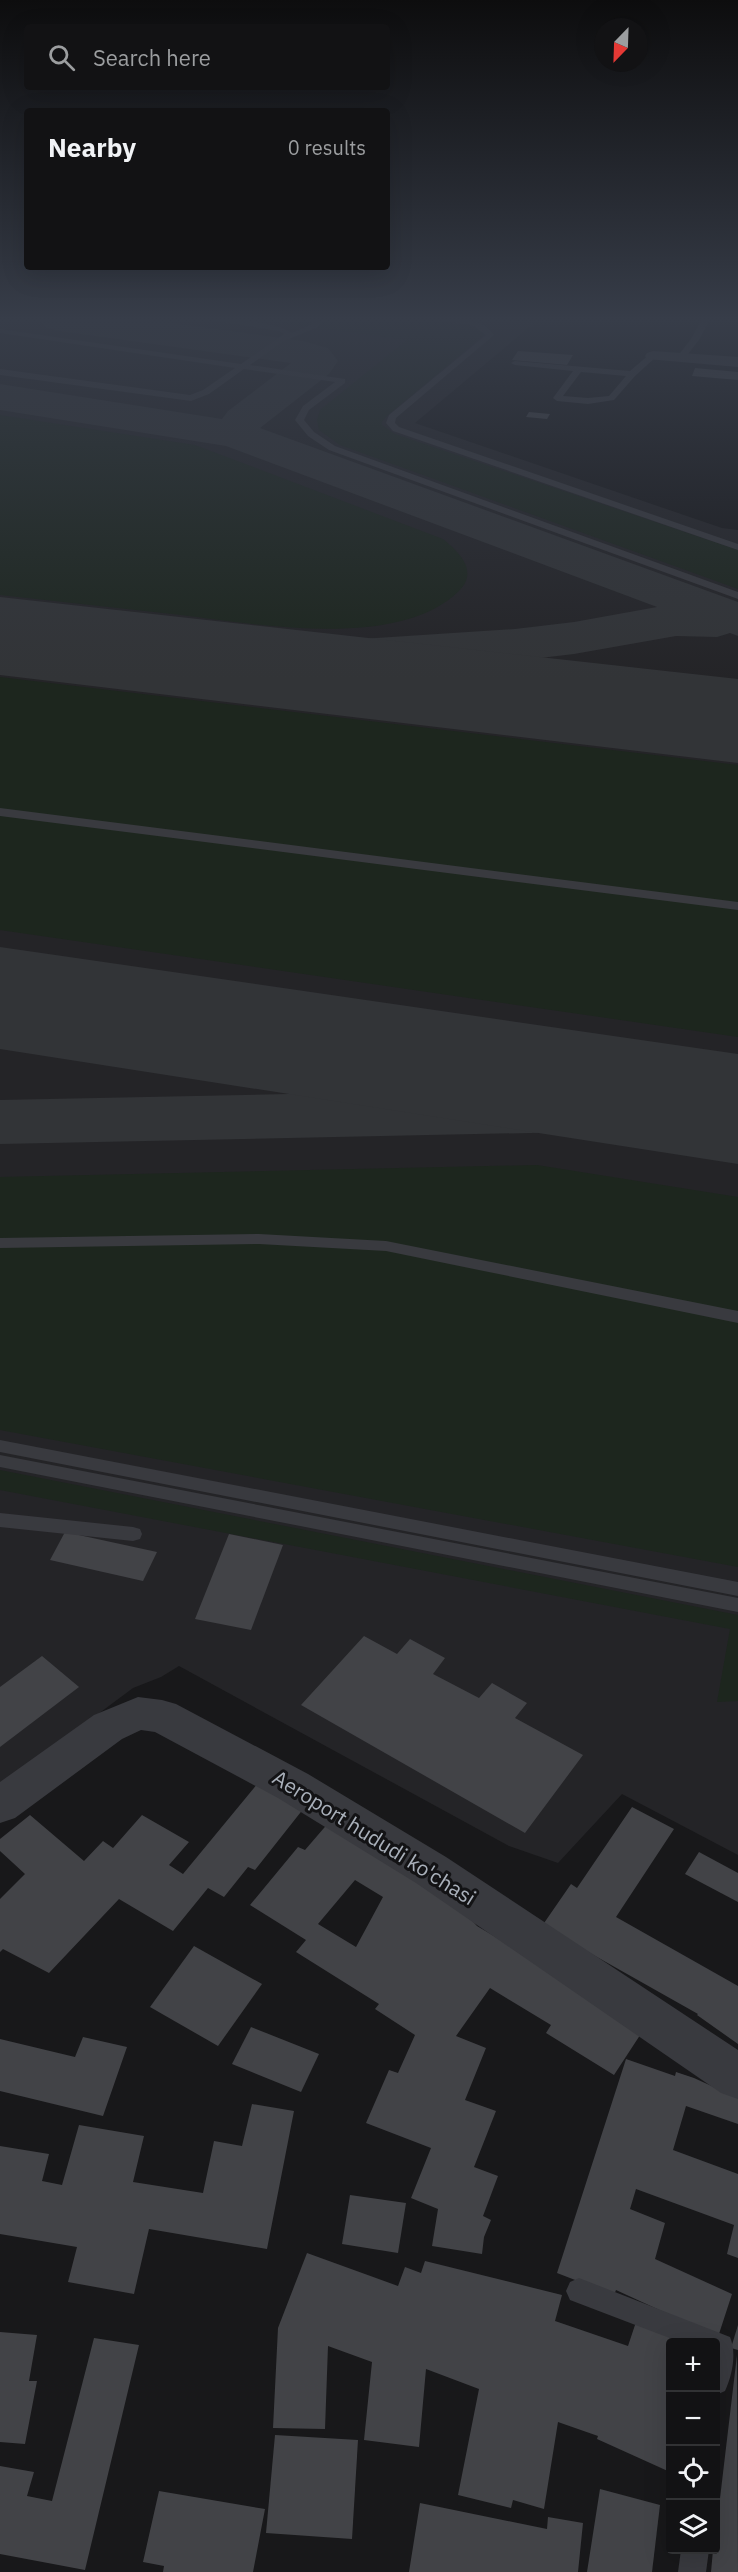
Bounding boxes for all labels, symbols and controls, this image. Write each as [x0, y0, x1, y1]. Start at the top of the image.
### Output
north arrow [594, 18, 648, 72]
search box [24, 24, 390, 90]
icon: search [45, 41, 78, 74]
text: Search here [93, 43, 211, 72]
text: Nearby [48, 130, 136, 164]
text: 0 results [288, 134, 366, 161]
street label: Aeroport hududi ko'chasi [268, 1763, 481, 1911]
map controls [666, 2338, 720, 2554]
button: + [666, 2338, 720, 2392]
button: − [666, 2392, 720, 2446]
button: locate [666, 2446, 720, 2500]
button: layers [666, 2500, 720, 2554]

